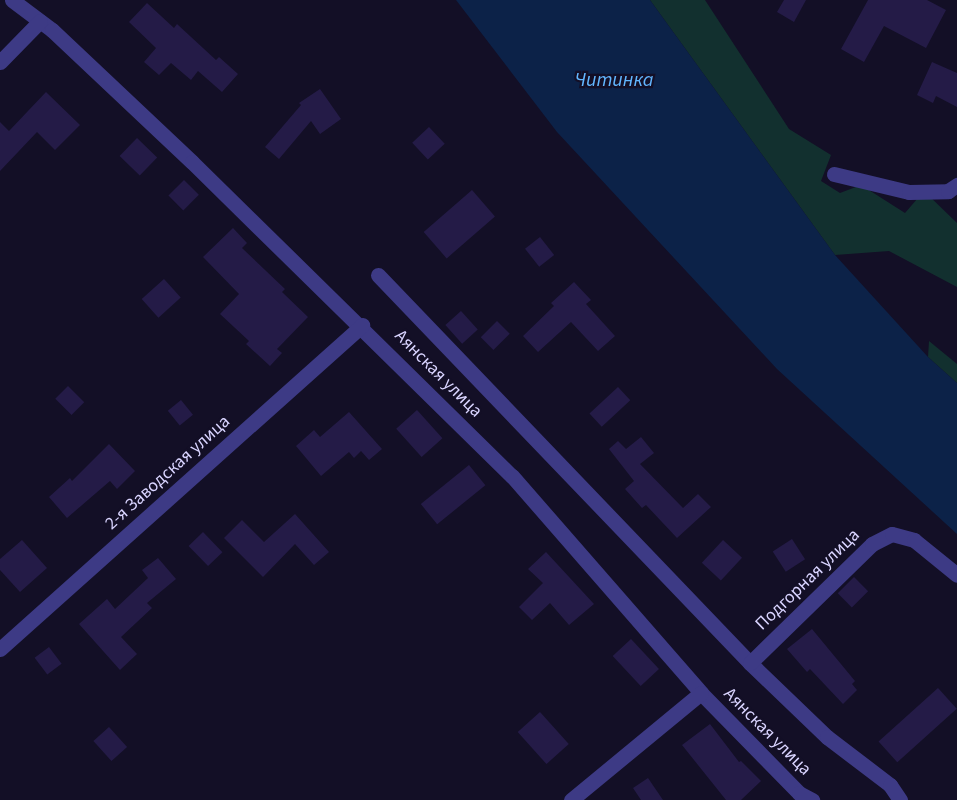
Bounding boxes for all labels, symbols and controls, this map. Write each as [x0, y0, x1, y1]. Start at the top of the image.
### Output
water label: Читинка [575, 68, 653, 92]
street label: Аянская улица [390, 326, 486, 422]
street label: 2-я Заводская улица [101, 411, 235, 535]
street label: Подгорная улица [751, 525, 865, 635]
street label: Аянская улица [719, 684, 815, 780]

